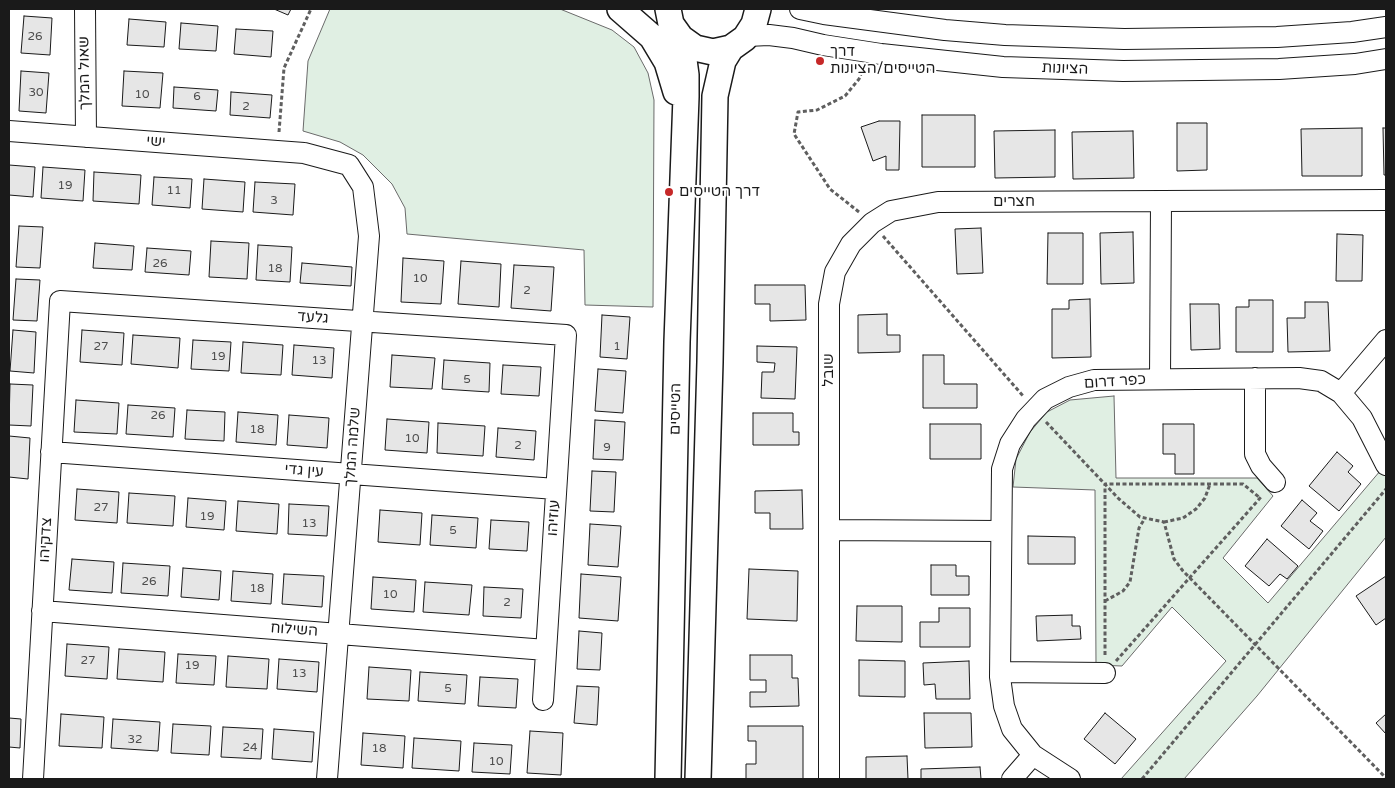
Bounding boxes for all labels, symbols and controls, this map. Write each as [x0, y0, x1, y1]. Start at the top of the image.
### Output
house number: 26 [27, 30, 43, 44]
street label: שאול המלך [75, 36, 95, 110]
place label: דרך הטייסים/הציונות [830, 43, 935, 78]
marker: דרך הטייסים/הציונות [814, 55, 826, 67]
street label: הציונות [1041, 59, 1089, 79]
house number: 30 [28, 86, 44, 100]
house number: 10 [134, 88, 150, 102]
house number: 6 [193, 90, 201, 104]
house number: 2 [242, 100, 250, 114]
street label: ישי [146, 132, 166, 152]
house number: 19 [57, 179, 73, 193]
place label: דרך הטייסים [679, 183, 760, 201]
house number: 11 [166, 184, 182, 198]
marker: דרך הטייסים [663, 186, 675, 198]
street label: חצרים [993, 193, 1035, 211]
house number: 3 [270, 194, 278, 208]
house number: 26 [152, 257, 168, 271]
house number: 18 [267, 262, 283, 276]
house number: 10 [412, 272, 428, 286]
house number: 2 [523, 284, 531, 298]
street label: גלעד [297, 308, 329, 328]
house number: 27 [93, 340, 109, 354]
house number: 1 [613, 340, 621, 354]
house number: 19 [210, 350, 226, 364]
street label: שובל [820, 353, 838, 387]
house number: 13 [311, 354, 327, 368]
street label: כפר דרום [1083, 371, 1147, 393]
house number: 5 [463, 373, 471, 387]
street label: הטייסים [667, 383, 685, 435]
street label: שלמה המלך [341, 406, 365, 488]
house number: 26 [150, 409, 166, 423]
house number: 18 [249, 423, 265, 437]
house number: 10 [404, 432, 420, 446]
house number: 2 [514, 439, 522, 453]
house number: 9 [603, 441, 611, 455]
street label: עין גדי [284, 461, 324, 481]
street label: עוזיהו [544, 499, 564, 537]
house number: 27 [93, 501, 109, 515]
house number: 19 [199, 510, 215, 524]
street label: צדקיהו [36, 517, 56, 563]
house number: 13 [301, 517, 317, 531]
house number: 5 [449, 524, 457, 538]
house number: 26 [141, 575, 157, 589]
house number: 18 [249, 582, 265, 596]
house number: 10 [382, 588, 398, 602]
house number: 2 [503, 596, 511, 610]
street label: השילוח [270, 619, 318, 641]
house number: 27 [80, 654, 96, 668]
house number: 19 [184, 659, 200, 673]
house number: 13 [291, 667, 307, 681]
house number: 5 [444, 682, 452, 696]
house number: 32 [127, 733, 143, 747]
house number: 24 [242, 741, 258, 755]
house number: 18 [371, 742, 387, 756]
house number: 10 [488, 755, 504, 769]

